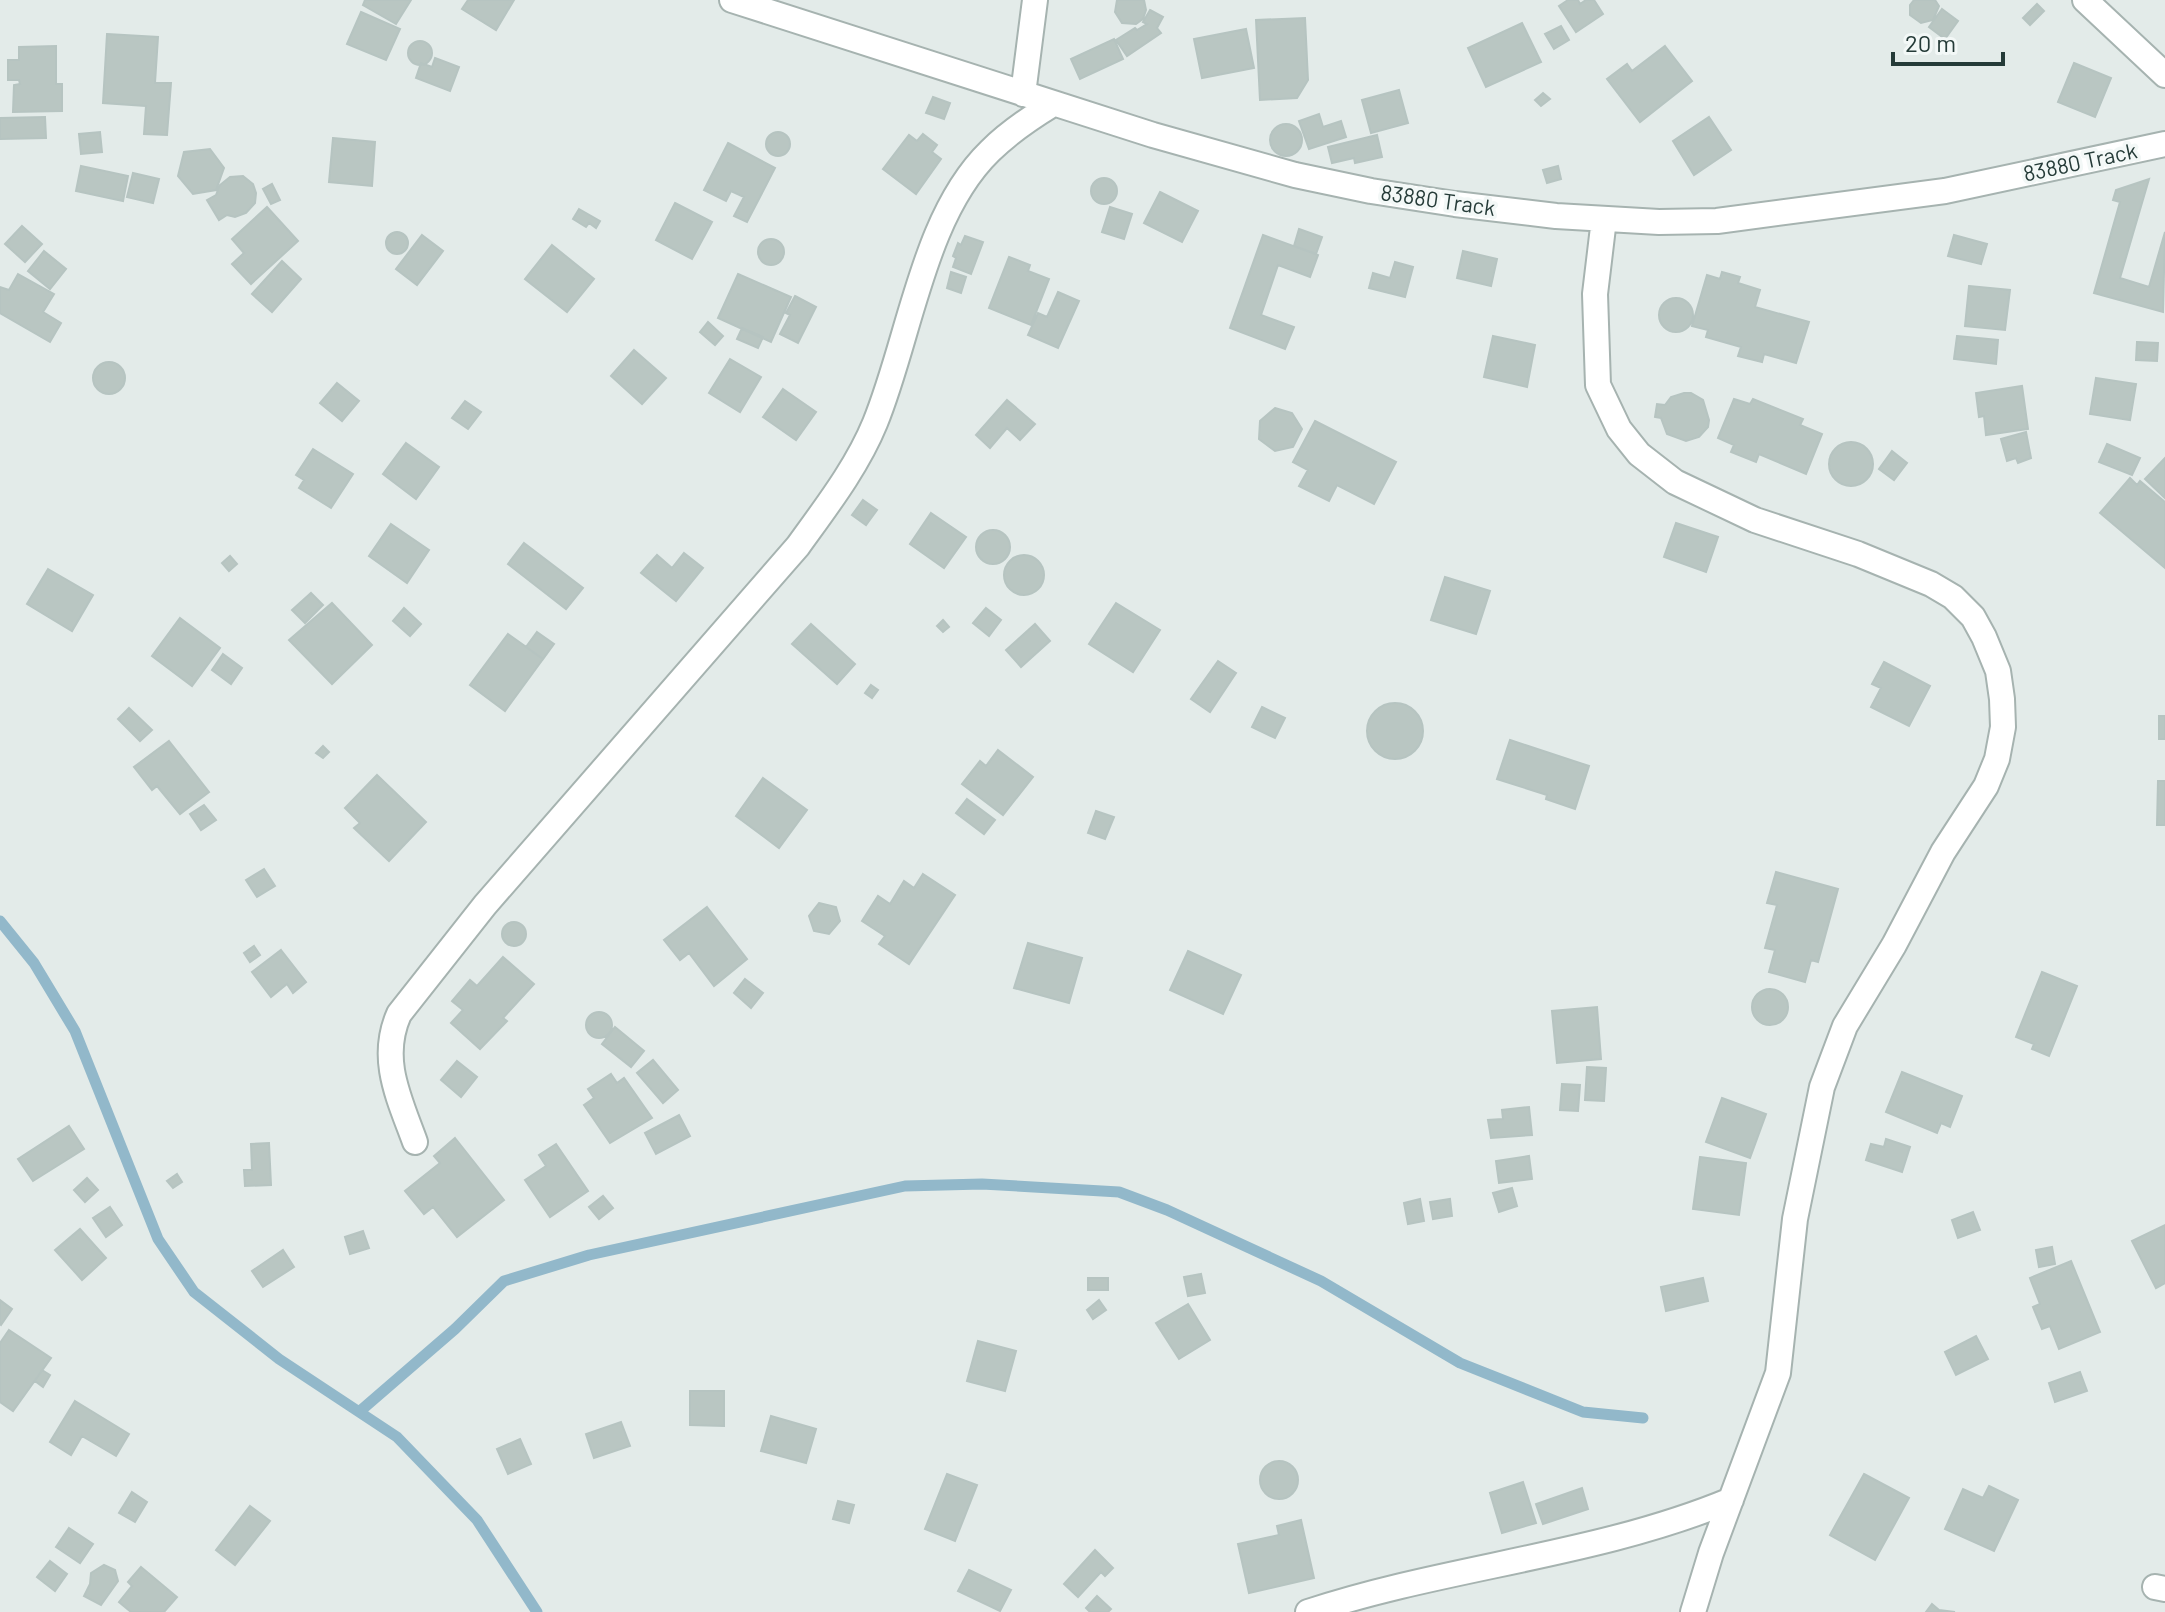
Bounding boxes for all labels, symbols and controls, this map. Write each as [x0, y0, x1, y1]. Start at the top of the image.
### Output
scale bar [1893, 16, 2003, 66]
text: 20 m [1905, 28, 1956, 57]
street label: 83880 Track [2021, 136, 2139, 186]
street label: 83880 Track [1379, 178, 1497, 220]

